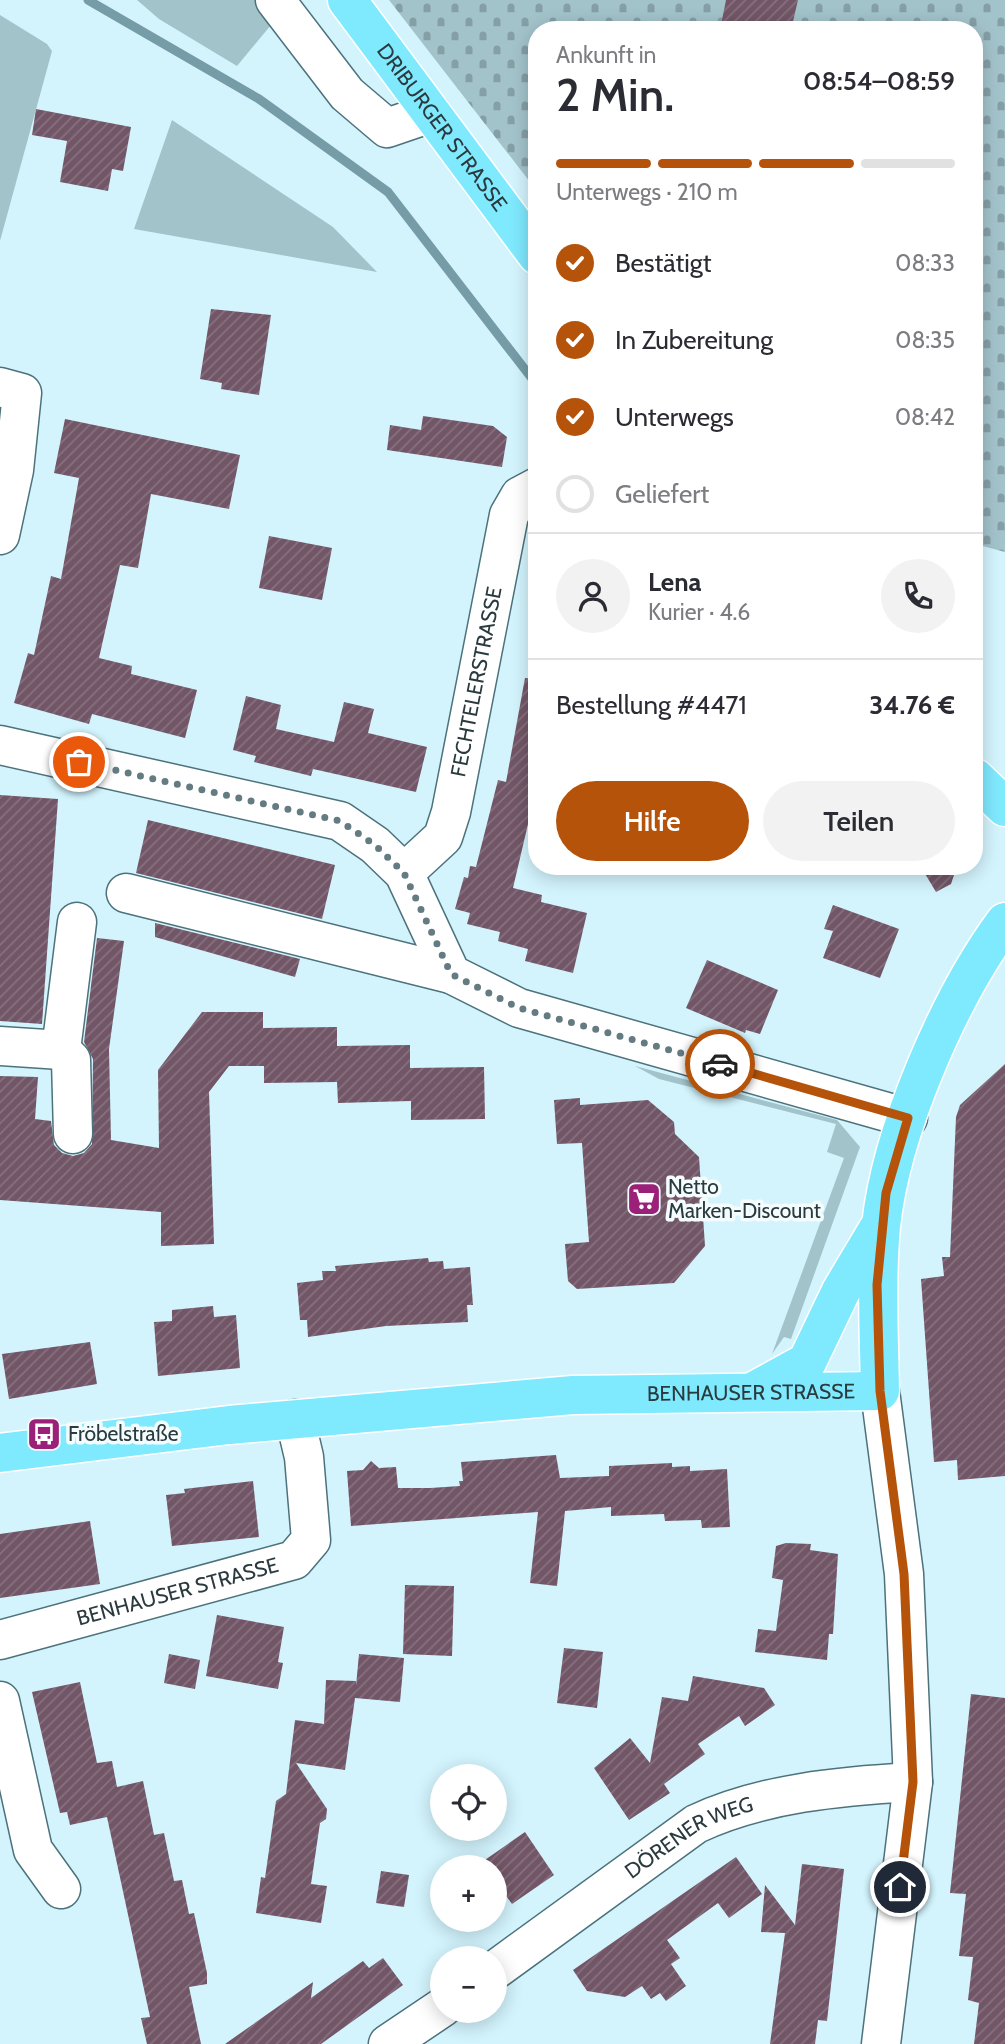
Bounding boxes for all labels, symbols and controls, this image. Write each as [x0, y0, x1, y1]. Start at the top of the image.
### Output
street label: DRIBURGER STRASSE [372, 39, 513, 216]
text: Ankunft in [556, 41, 656, 69]
text: 08:54–08:59 [803, 65, 955, 97]
text: 2 Min. [556, 67, 674, 123]
text: Unterwegs · 210 m [556, 178, 738, 206]
icon: check [556, 244, 594, 282]
text: Bestätigt [615, 247, 712, 279]
text: 08:33 [895, 249, 955, 277]
icon: check [556, 321, 594, 359]
text: In Zubereitung [615, 324, 773, 356]
text: 08:35 [895, 326, 955, 354]
icon: check [556, 398, 594, 436]
text: Unterwegs [615, 401, 734, 433]
text: 08:42 [895, 403, 955, 431]
text: Geliefert [615, 478, 709, 510]
button: person [556, 559, 630, 633]
button: phone [881, 559, 955, 633]
text: Lena [648, 566, 702, 598]
street label: FECHTELERSTRASSE [445, 585, 507, 779]
text: Kurier · 4.6 [648, 598, 750, 626]
text: Bestellung #4471 [556, 689, 747, 721]
text: 34.76 € [869, 689, 955, 721]
pin [49, 732, 109, 792]
icon: bag [60, 743, 98, 781]
button: Hilfe [556, 781, 749, 861]
button: Teilen [763, 781, 955, 861]
courier [685, 1029, 755, 1099]
icon: car [701, 1045, 739, 1083]
place label: Netto Marken-Discount [668, 1174, 821, 1223]
supermarket icon: Netto Marken-Discount [625, 1180, 663, 1218]
street label: BENHAUSER STRASSE [647, 1378, 855, 1406]
bus stop icon: Fröbelstraße [25, 1415, 63, 1453]
place label: Fröbelstraße [68, 1421, 179, 1446]
street label: BENHAUSER STRASSE [74, 1552, 281, 1631]
map controls [430, 1764, 507, 2023]
button: locate [430, 1764, 507, 1841]
street label: DÖRENER WEG [620, 1791, 756, 1884]
button: + [430, 1855, 507, 1932]
pin [870, 1857, 930, 1917]
icon: home [881, 1868, 919, 1906]
button: − [430, 1946, 507, 2023]

